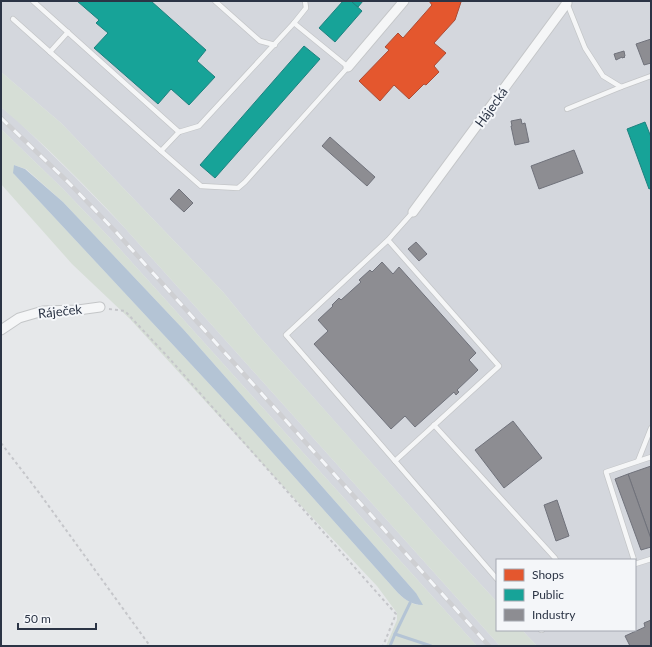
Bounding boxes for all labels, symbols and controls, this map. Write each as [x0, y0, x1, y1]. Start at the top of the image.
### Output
street label: Hájecká [471, 84, 511, 130]
street label: Ráječek [37, 301, 83, 321]
legend [496, 559, 636, 631]
text: Shops [532, 567, 564, 582]
text: Public [532, 587, 564, 602]
scale bar [18, 605, 96, 631]
text: Industry [532, 607, 576, 622]
text: 50 m [24, 611, 51, 626]

